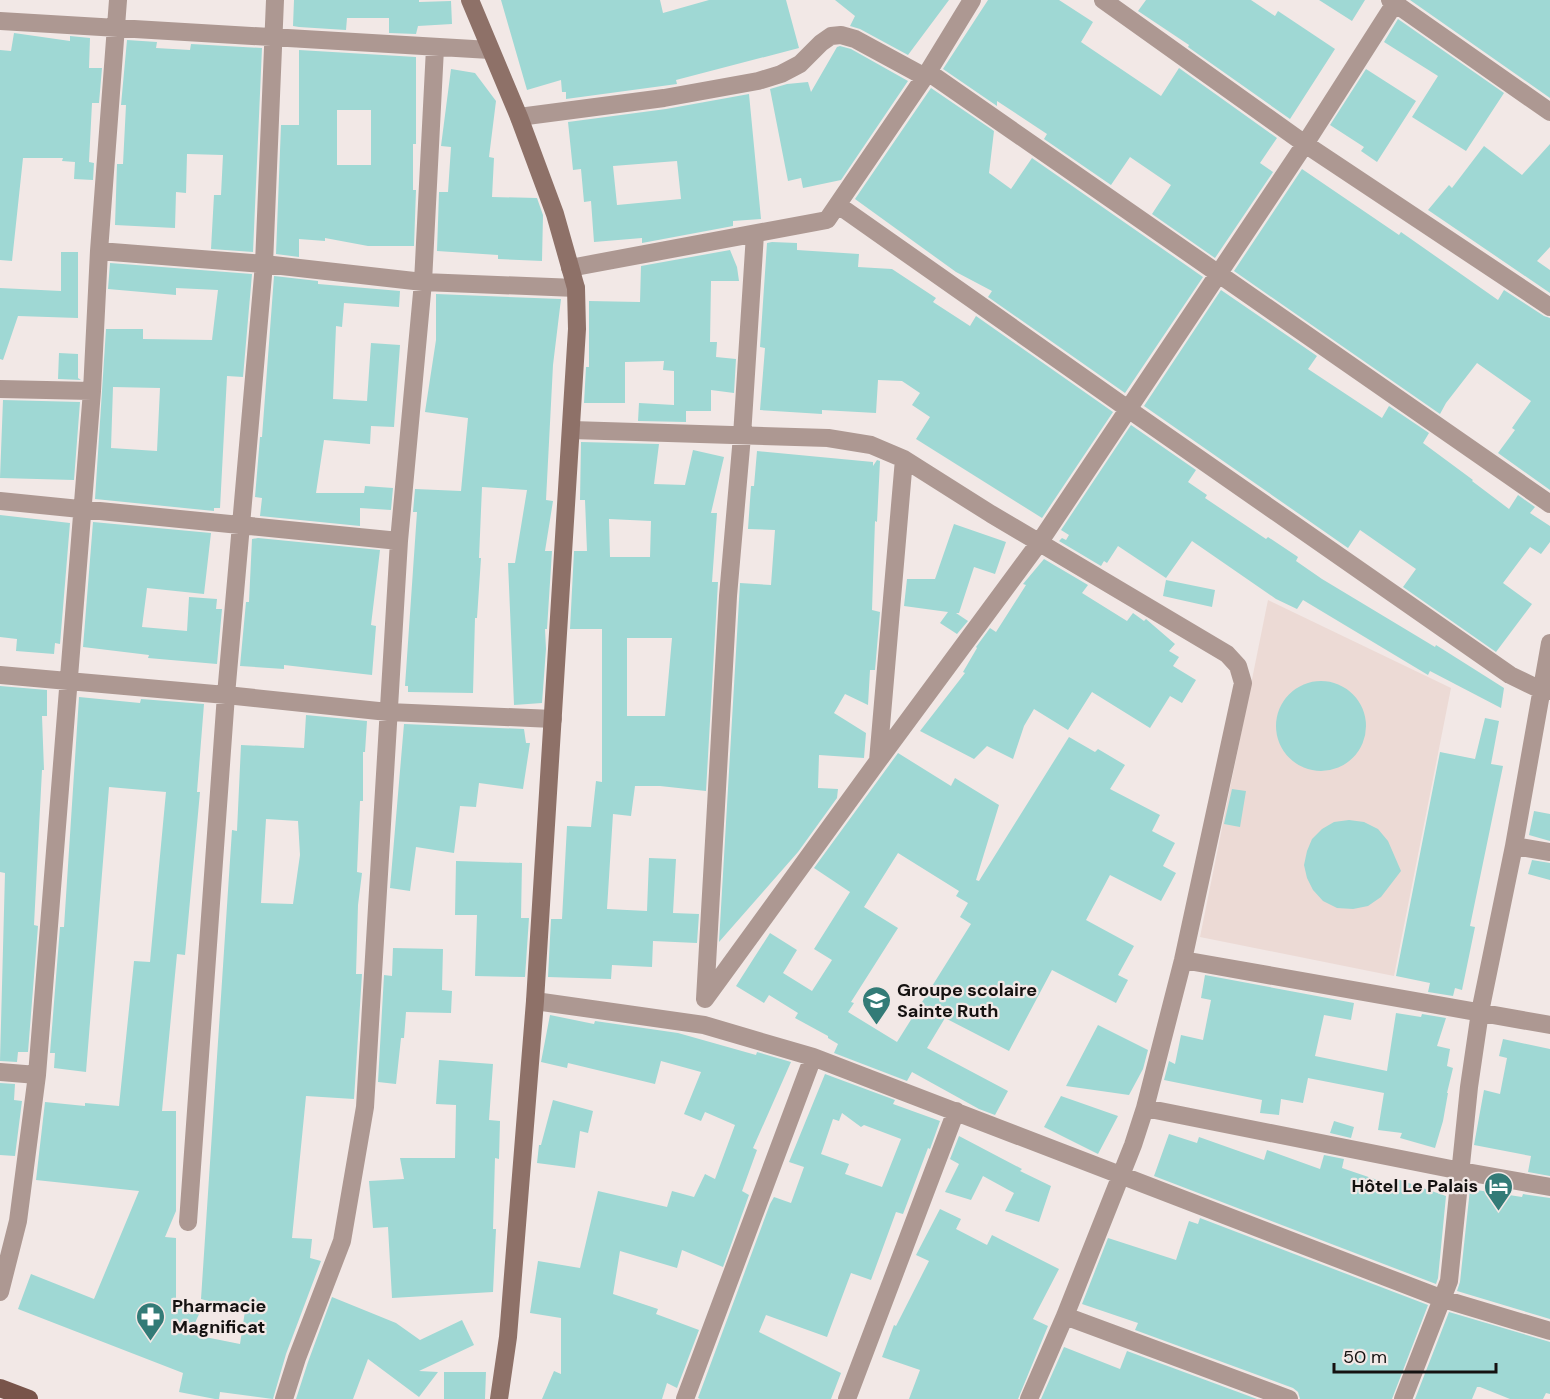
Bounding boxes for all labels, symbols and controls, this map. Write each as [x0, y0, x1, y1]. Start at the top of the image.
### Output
place label: Groupe scolaire Sainte Ruth [897, 978, 1037, 1023]
school or university icon: Groupe scolaire Sainte Ruth [860, 984, 892, 1026]
hotel icon: Hôtel Le Palais [1483, 1170, 1515, 1212]
place label: Hôtel Le Palais [1352, 1174, 1478, 1198]
place label: Pharmacie Magnificat [172, 1294, 266, 1339]
pharmacy icon: Pharmacie Magnificat [135, 1300, 167, 1342]
scale bar [1334, 1336, 1496, 1374]
text: 50 m [1343, 1345, 1387, 1369]

